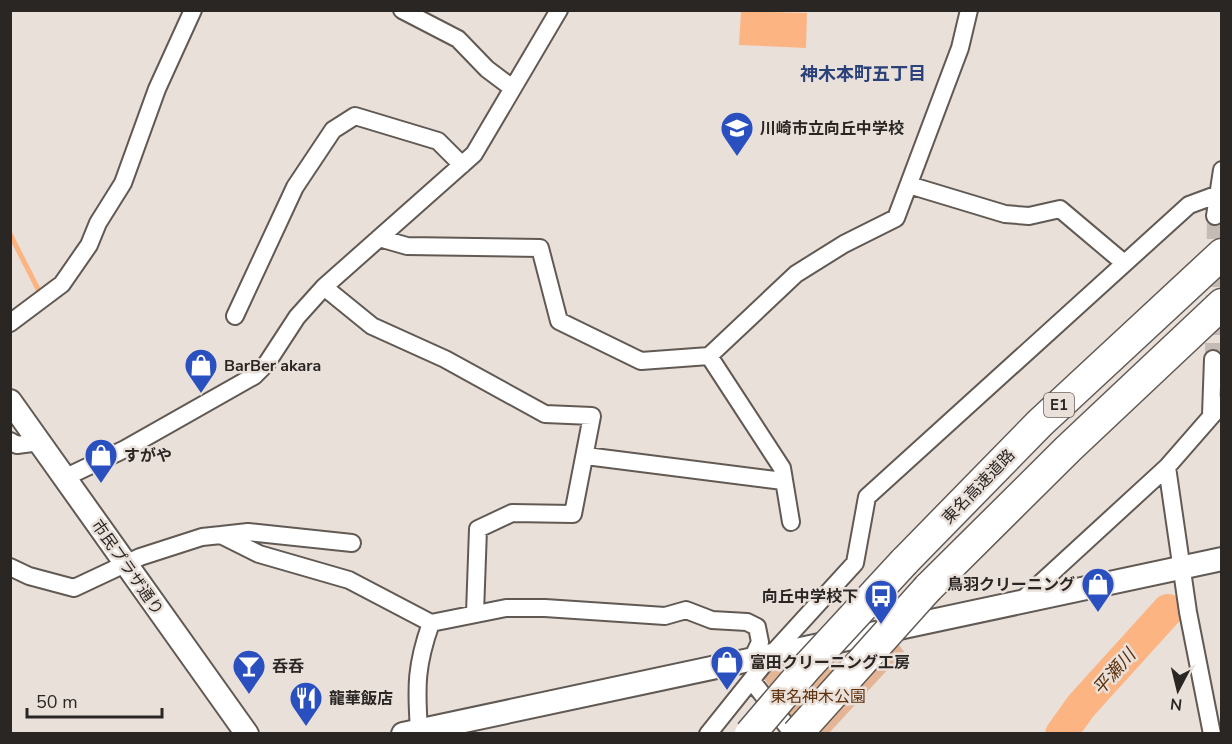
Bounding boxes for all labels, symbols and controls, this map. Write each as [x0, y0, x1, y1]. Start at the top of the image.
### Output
district label: 神木本町五丁目 [800, 62, 926, 86]
school or university icon: 川崎市立向丘中学校 [719, 110, 755, 157]
place label: 川崎市立向丘中学校 [760, 118, 904, 140]
shop icon: BarBer akara [183, 347, 219, 394]
place label: BarBer akara [224, 355, 321, 377]
road number: E1 [1044, 393, 1074, 417]
shop icon: すがや [83, 437, 119, 484]
place label: すがや [124, 445, 172, 467]
street label: 東名高速道路 [937, 445, 1020, 529]
street label: 市民プラザ通り [86, 515, 168, 620]
shop icon: 鳥羽クリーニング [1080, 566, 1116, 613]
place label: 鳥羽クリーニング [947, 574, 1075, 596]
bus stop icon: 向丘中学校下 [863, 578, 899, 625]
place label: 向丘中学校下 [762, 586, 858, 608]
water label: 平瀬川 [1087, 642, 1142, 700]
shop icon: 富田クリーニング工房 [709, 644, 745, 691]
bar icon: 呑呑 [231, 648, 267, 695]
place label: 富田クリーニング工房 [750, 652, 910, 674]
place label: 呑呑 [272, 656, 304, 678]
north arrow [1148, 660, 1208, 720]
restaurant icon: 龍華飯店 [288, 680, 324, 727]
scale bar [27, 681, 162, 719]
park label: 東名神木公園 [770, 686, 866, 708]
place label: 龍華飯店 [329, 688, 393, 710]
text: 50 m [36, 690, 78, 714]
text: N [1169, 692, 1184, 716]

